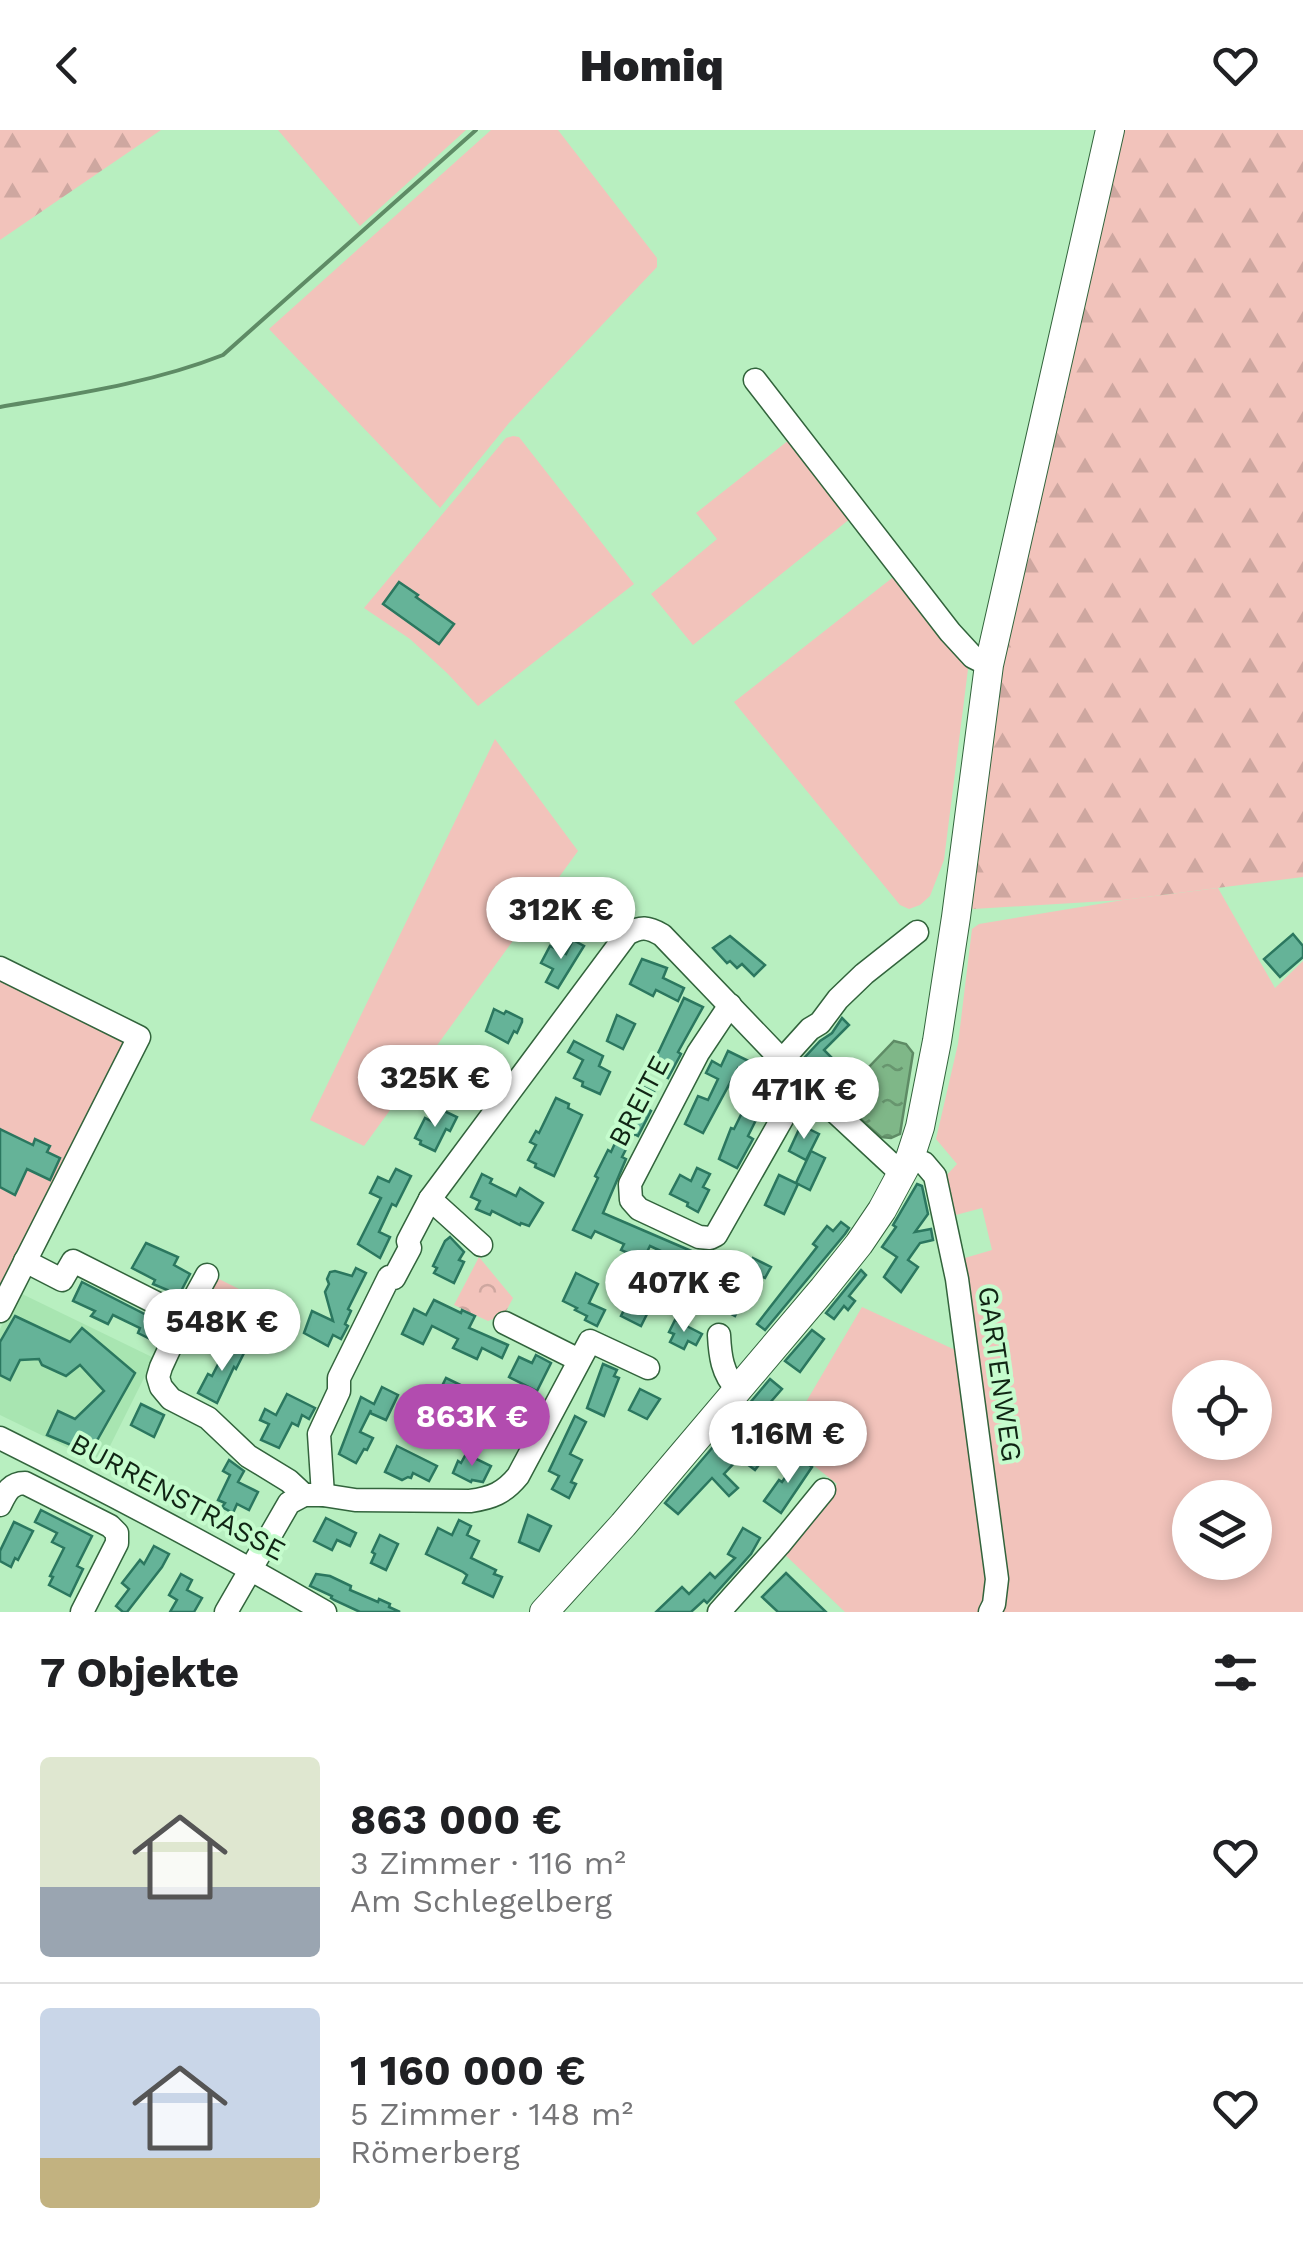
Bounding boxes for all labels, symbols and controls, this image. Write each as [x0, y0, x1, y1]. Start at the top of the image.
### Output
icon: back [40, 38, 95, 93]
icon: heart [1208, 38, 1263, 93]
text: Homiq [579, 39, 724, 92]
pin: 312K € [480, 877, 642, 962]
text: 312K € [508, 890, 614, 928]
pin: 325K € [354, 1045, 516, 1130]
street label: BREITE [601, 1050, 677, 1152]
pin: 471K € [723, 1057, 885, 1142]
text: 325K € [380, 1058, 490, 1096]
text: 471K € [751, 1070, 857, 1108]
pin: 407K € [603, 1250, 765, 1335]
text: 407K € [627, 1263, 741, 1301]
street label: GARTENWEG [971, 1284, 1029, 1464]
pin: 548K € [141, 1289, 303, 1374]
text: 548K € [165, 1302, 279, 1340]
map controls [1172, 1360, 1272, 1580]
button: locate [1172, 1360, 1272, 1460]
pin: 863K € [391, 1384, 553, 1469]
text: 863K € [416, 1397, 528, 1435]
pin: 1.16M € [696, 1401, 880, 1486]
text: 1.16M € [731, 1414, 845, 1452]
street label: BURRENSTRASSE [65, 1426, 291, 1568]
button: layers [1172, 1480, 1272, 1580]
icon: filters [1208, 1645, 1263, 1700]
text: 7 Objekte [40, 1648, 239, 1697]
text: 863 000 € [350, 1795, 562, 1844]
icon: home [120, 1797, 240, 1917]
icon: heart [1208, 1830, 1263, 1885]
text: 3 Zimmer · 116 m² [350, 1844, 626, 1882]
text: Am Schlegelberg [350, 1882, 612, 1920]
text: 1 160 000 € [350, 2046, 585, 2095]
icon: home [120, 2048, 240, 2168]
icon: heart [1208, 2081, 1263, 2136]
text: 5 Zimmer · 148 m² [350, 2095, 633, 2133]
text: Römerberg [350, 2133, 520, 2171]

